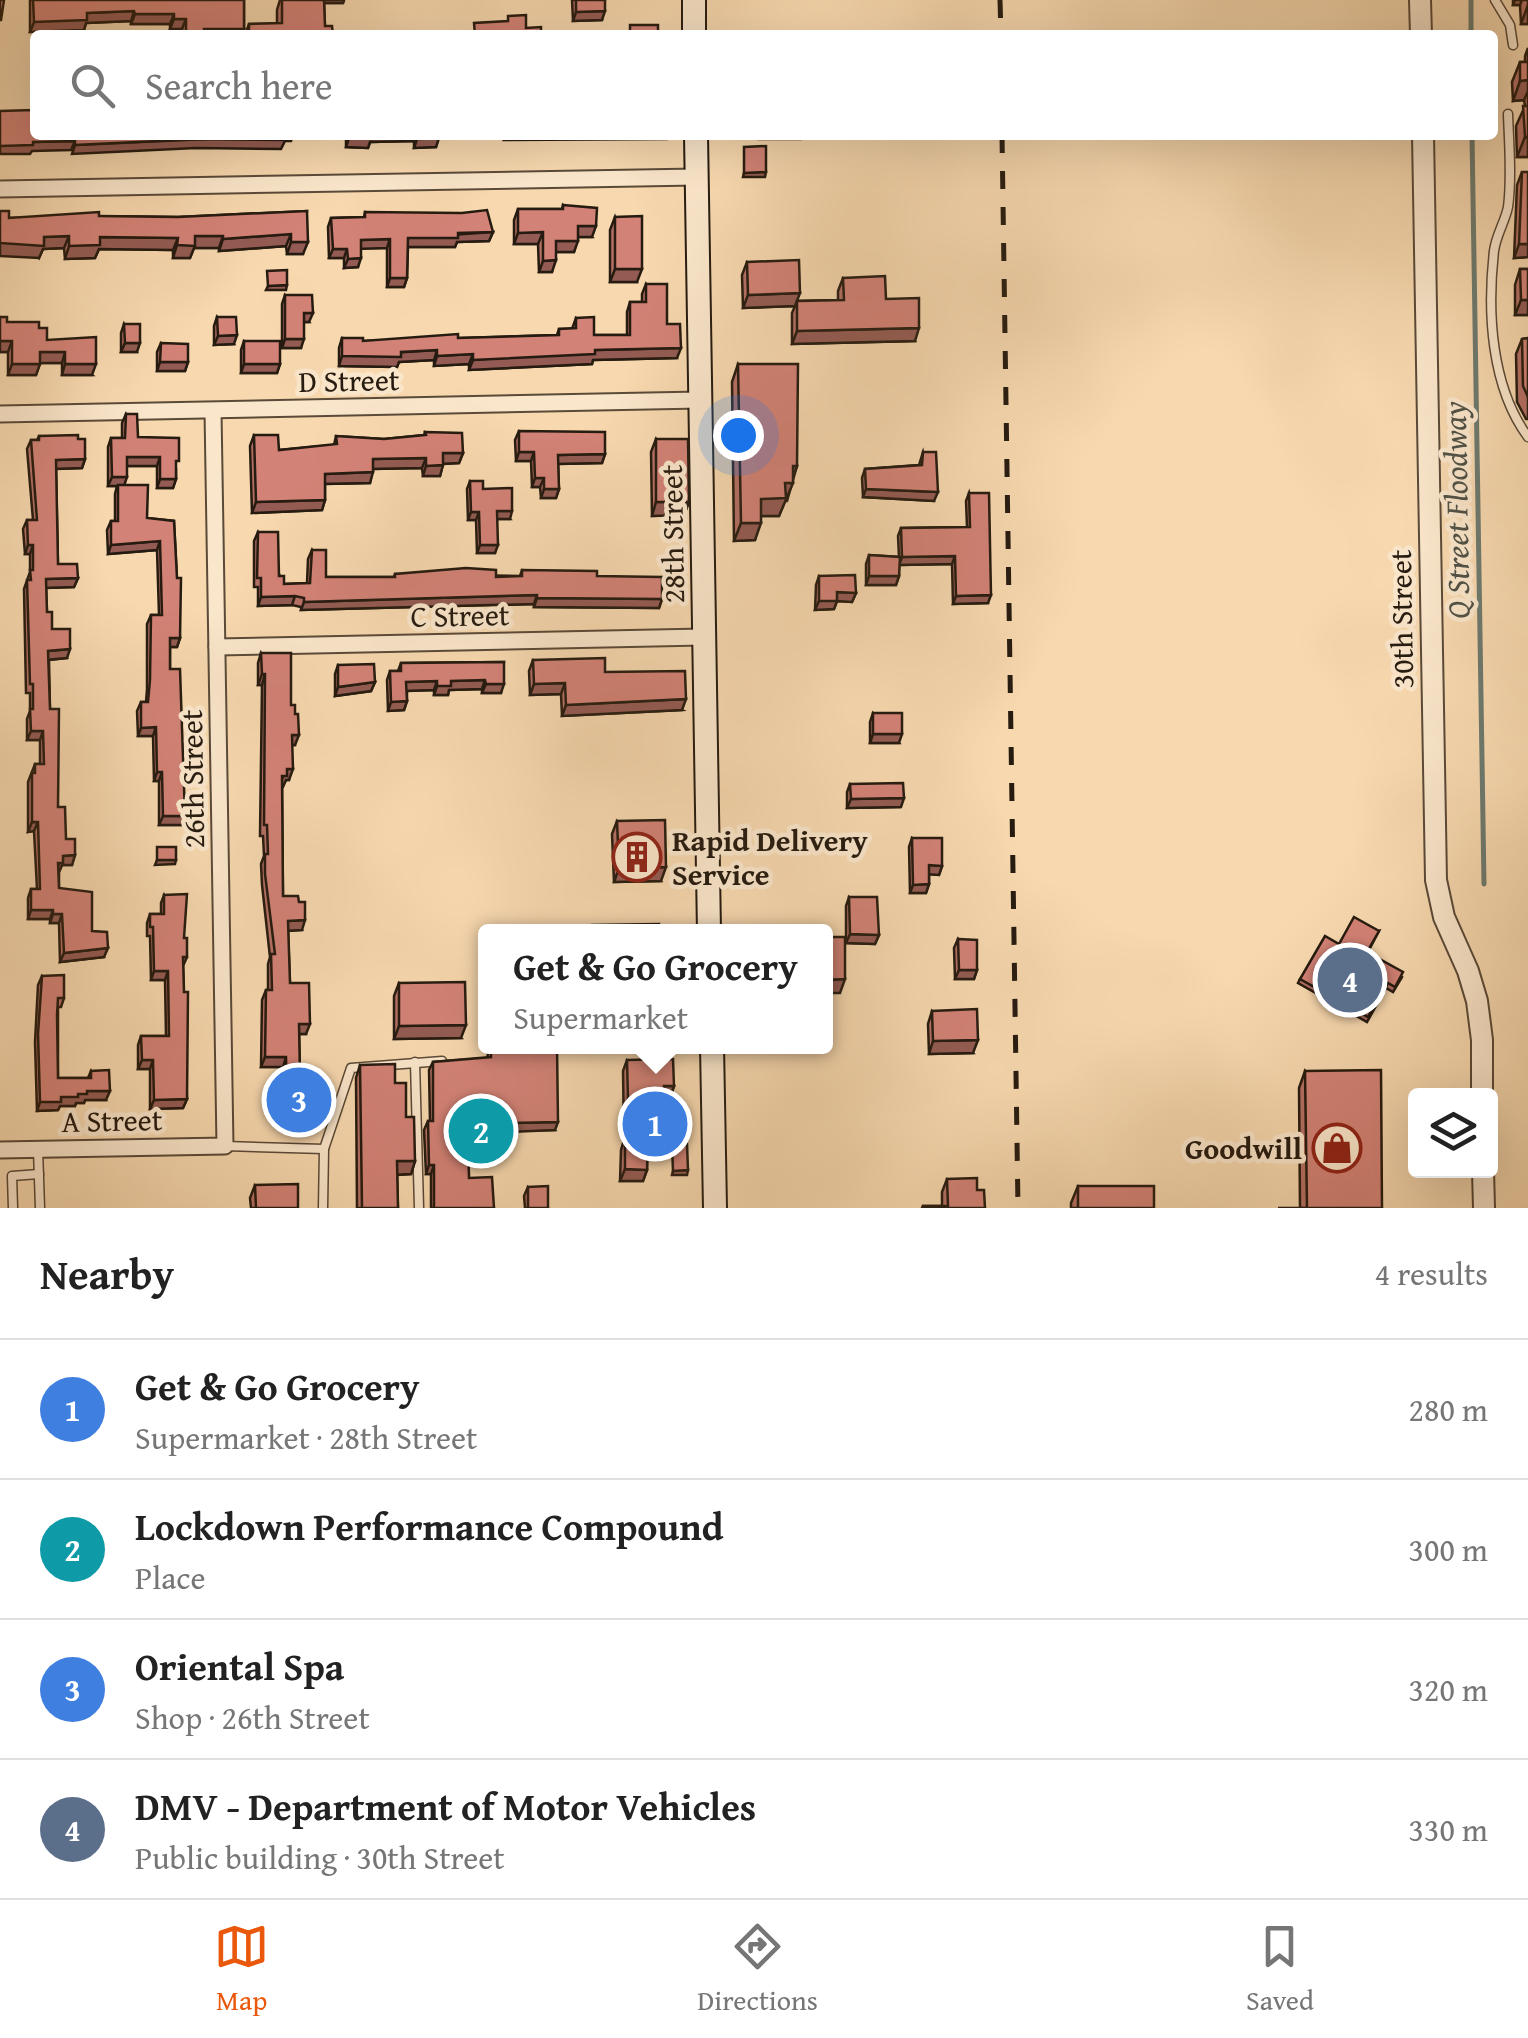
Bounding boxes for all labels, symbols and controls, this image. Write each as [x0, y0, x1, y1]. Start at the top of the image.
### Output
search box [30, 30, 1498, 140]
text: Search here [145, 57, 333, 113]
icon: search [65, 58, 120, 113]
street label: D Street [298, 357, 400, 403]
water label: Q Street Floodway [1431, 401, 1481, 619]
your location [713, 410, 764, 461]
street label: 28th Street [649, 464, 695, 604]
street label: 30th Street [1378, 549, 1424, 689]
street label: C Street [410, 592, 510, 638]
street label: 26th Street [169, 709, 215, 849]
place label: Rapid Delivery Service [672, 818, 868, 896]
building icon: Rapid Delivery Service [611, 831, 663, 883]
popup [478, 924, 833, 1054]
text: Get & Go Grocery [513, 938, 798, 994]
pin: 4 [1318, 942, 1382, 1018]
text: Supermarket [513, 994, 688, 1041]
pin: 3 [266, 1062, 332, 1138]
pin: 1 [622, 1086, 688, 1162]
map controls [1408, 1088, 1498, 1178]
button: layers [1408, 1088, 1498, 1178]
pin: 2 [448, 1094, 514, 1168]
street label: A Street [61, 1097, 163, 1143]
shop icon: Goodwill [1311, 1122, 1363, 1174]
place label: Goodwill [1185, 1126, 1302, 1170]
text: Nearby [40, 1243, 174, 1304]
text: 4 results [1375, 1250, 1488, 1297]
text: Get & Go Grocery [135, 1358, 420, 1414]
text: 1 [64, 1386, 81, 1433]
text: 280 m [1409, 1386, 1488, 1433]
text: Supermarket · 28th Street [135, 1414, 477, 1461]
text: Lockdown Performance Compound [135, 1498, 724, 1554]
text: 2 [64, 1526, 81, 1573]
text: 300 m [1409, 1526, 1488, 1573]
text: Place [135, 1554, 206, 1601]
text: Oriental Spa [135, 1638, 344, 1694]
text: 3 [64, 1666, 81, 1713]
text: 320 m [1409, 1666, 1488, 1713]
text: Shop · 26th Street [135, 1694, 370, 1741]
text: DMV - Department of Motor Vehicles [135, 1778, 756, 1834]
text: 4 [64, 1806, 81, 1853]
text: 330 m [1409, 1806, 1488, 1853]
text: Public building · 30th Street [135, 1834, 505, 1881]
tab: Map [214, 1919, 269, 2020]
tab: Directions [697, 1919, 818, 2020]
tab: Saved [1246, 1919, 1314, 2020]

